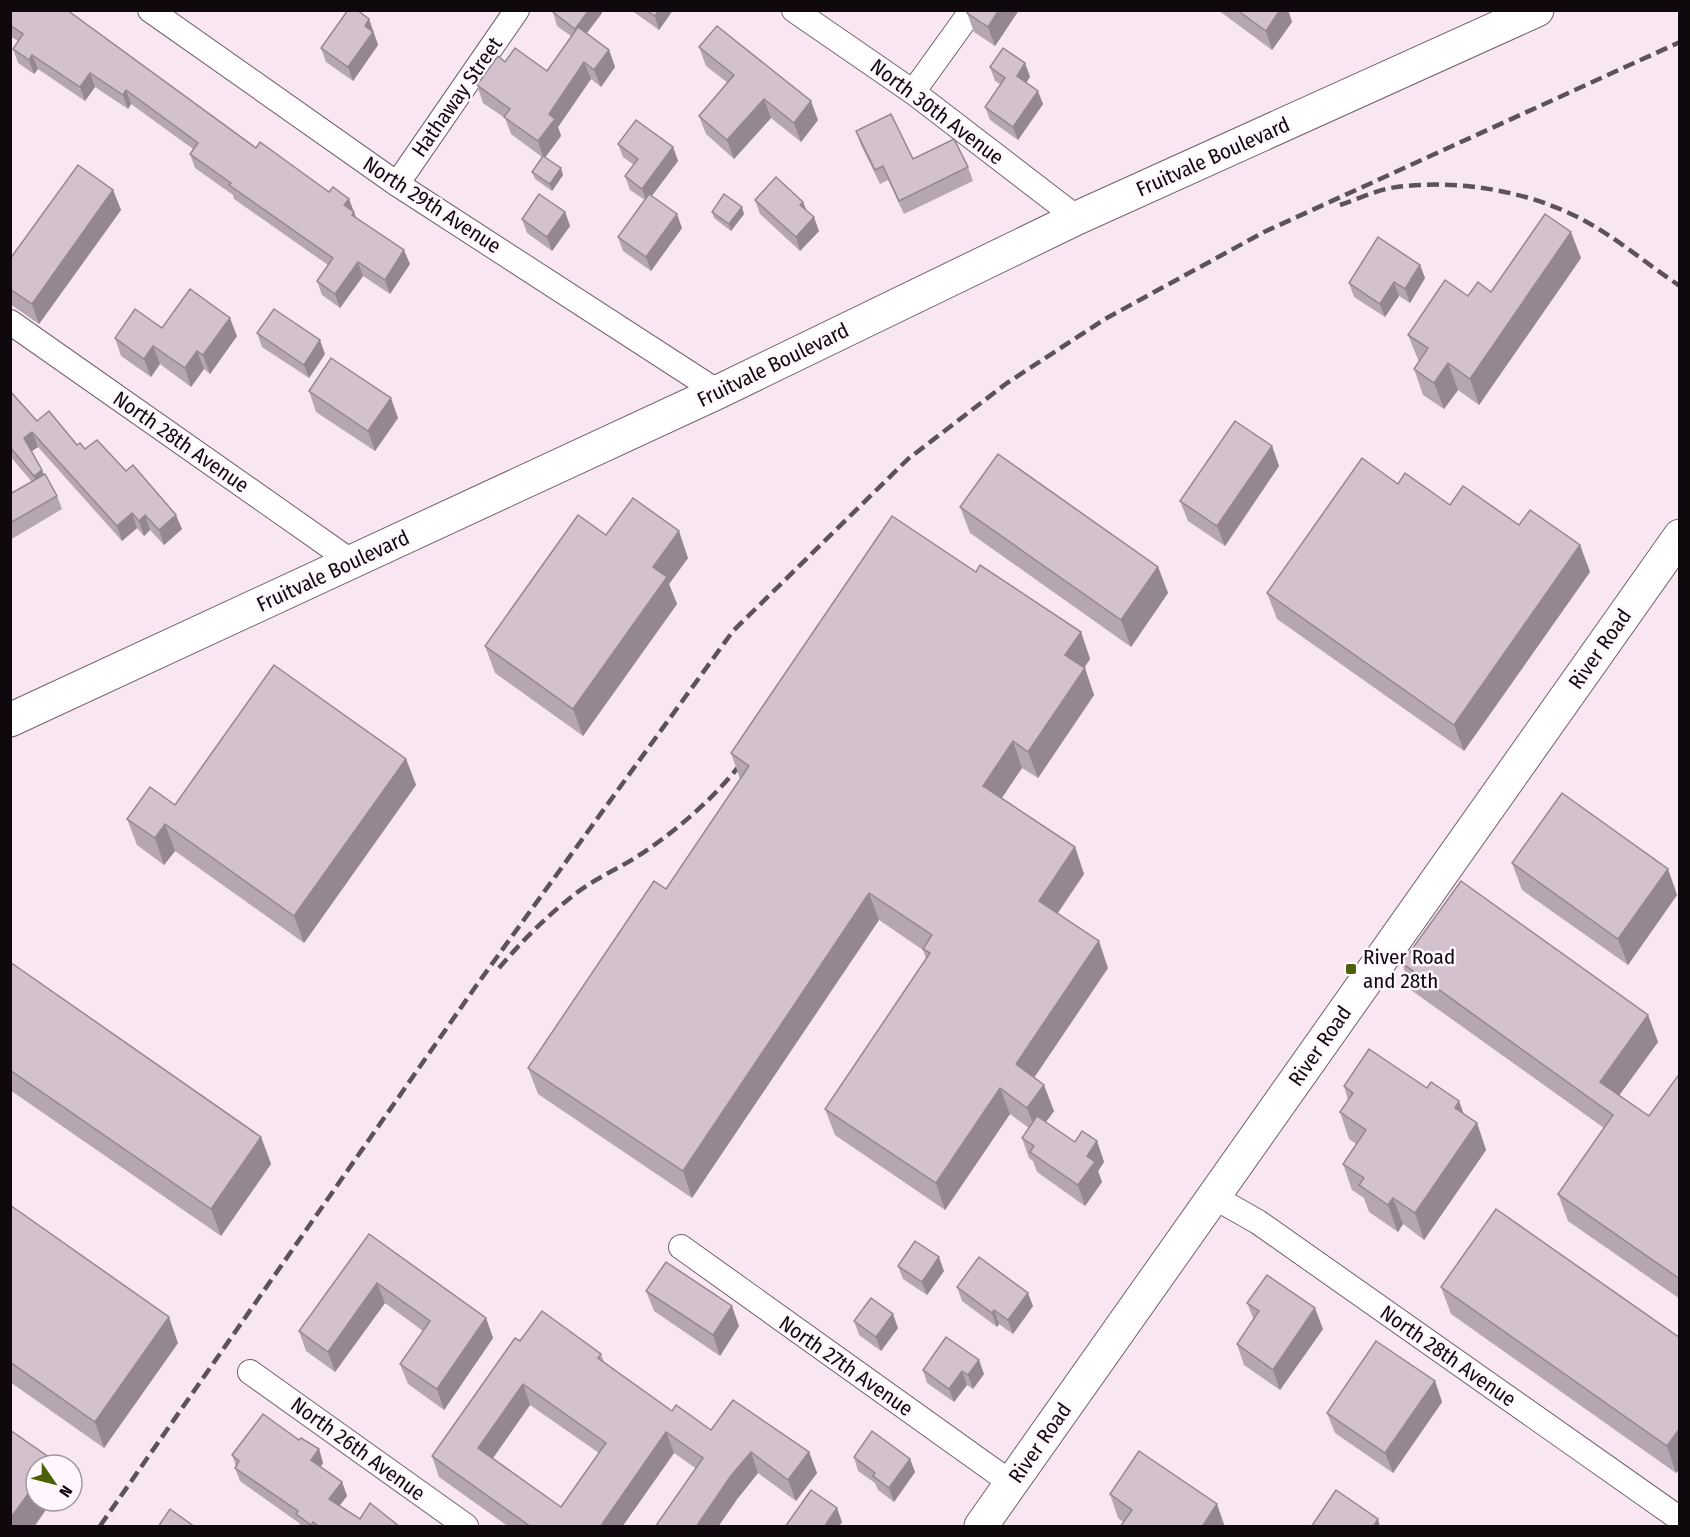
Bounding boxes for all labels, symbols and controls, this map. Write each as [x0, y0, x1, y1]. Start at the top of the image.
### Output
street label: Hathaway Street [406, 32, 508, 162]
street label: North 30th Avenue [865, 53, 1009, 171]
street label: Fruitvale Boulevard [1132, 111, 1294, 203]
street label: North 29th Avenue [358, 151, 506, 259]
street label: Fruitvale Boulevard [693, 317, 853, 413]
street label: North 28th Avenue [108, 386, 254, 498]
street label: Fruitvale Boulevard [253, 524, 413, 618]
street label: River Road [1563, 604, 1637, 694]
place label: River Road and 28th [1363, 944, 1455, 994]
marker: River Road and 28th [1344, 962, 1358, 976]
street label: River Road [1283, 1001, 1357, 1091]
street label: North 28th Avenue [1375, 1300, 1521, 1412]
street label: North 27th Avenue [774, 1310, 918, 1422]
street label: North 26th Avenue [286, 1392, 430, 1506]
street label: River Road [1003, 1398, 1077, 1488]
north arrow [24, 1453, 84, 1513]
text: N [55, 1482, 76, 1501]

